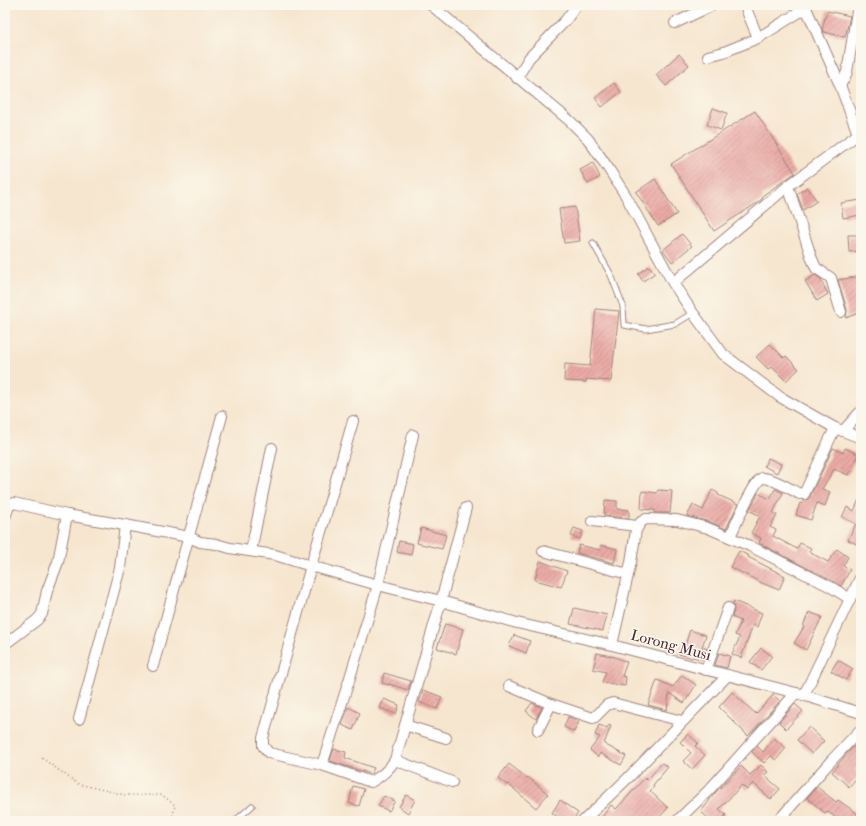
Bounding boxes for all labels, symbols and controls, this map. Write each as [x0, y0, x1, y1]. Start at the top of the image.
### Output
street label: Lorong Musi [629, 626, 714, 664]

